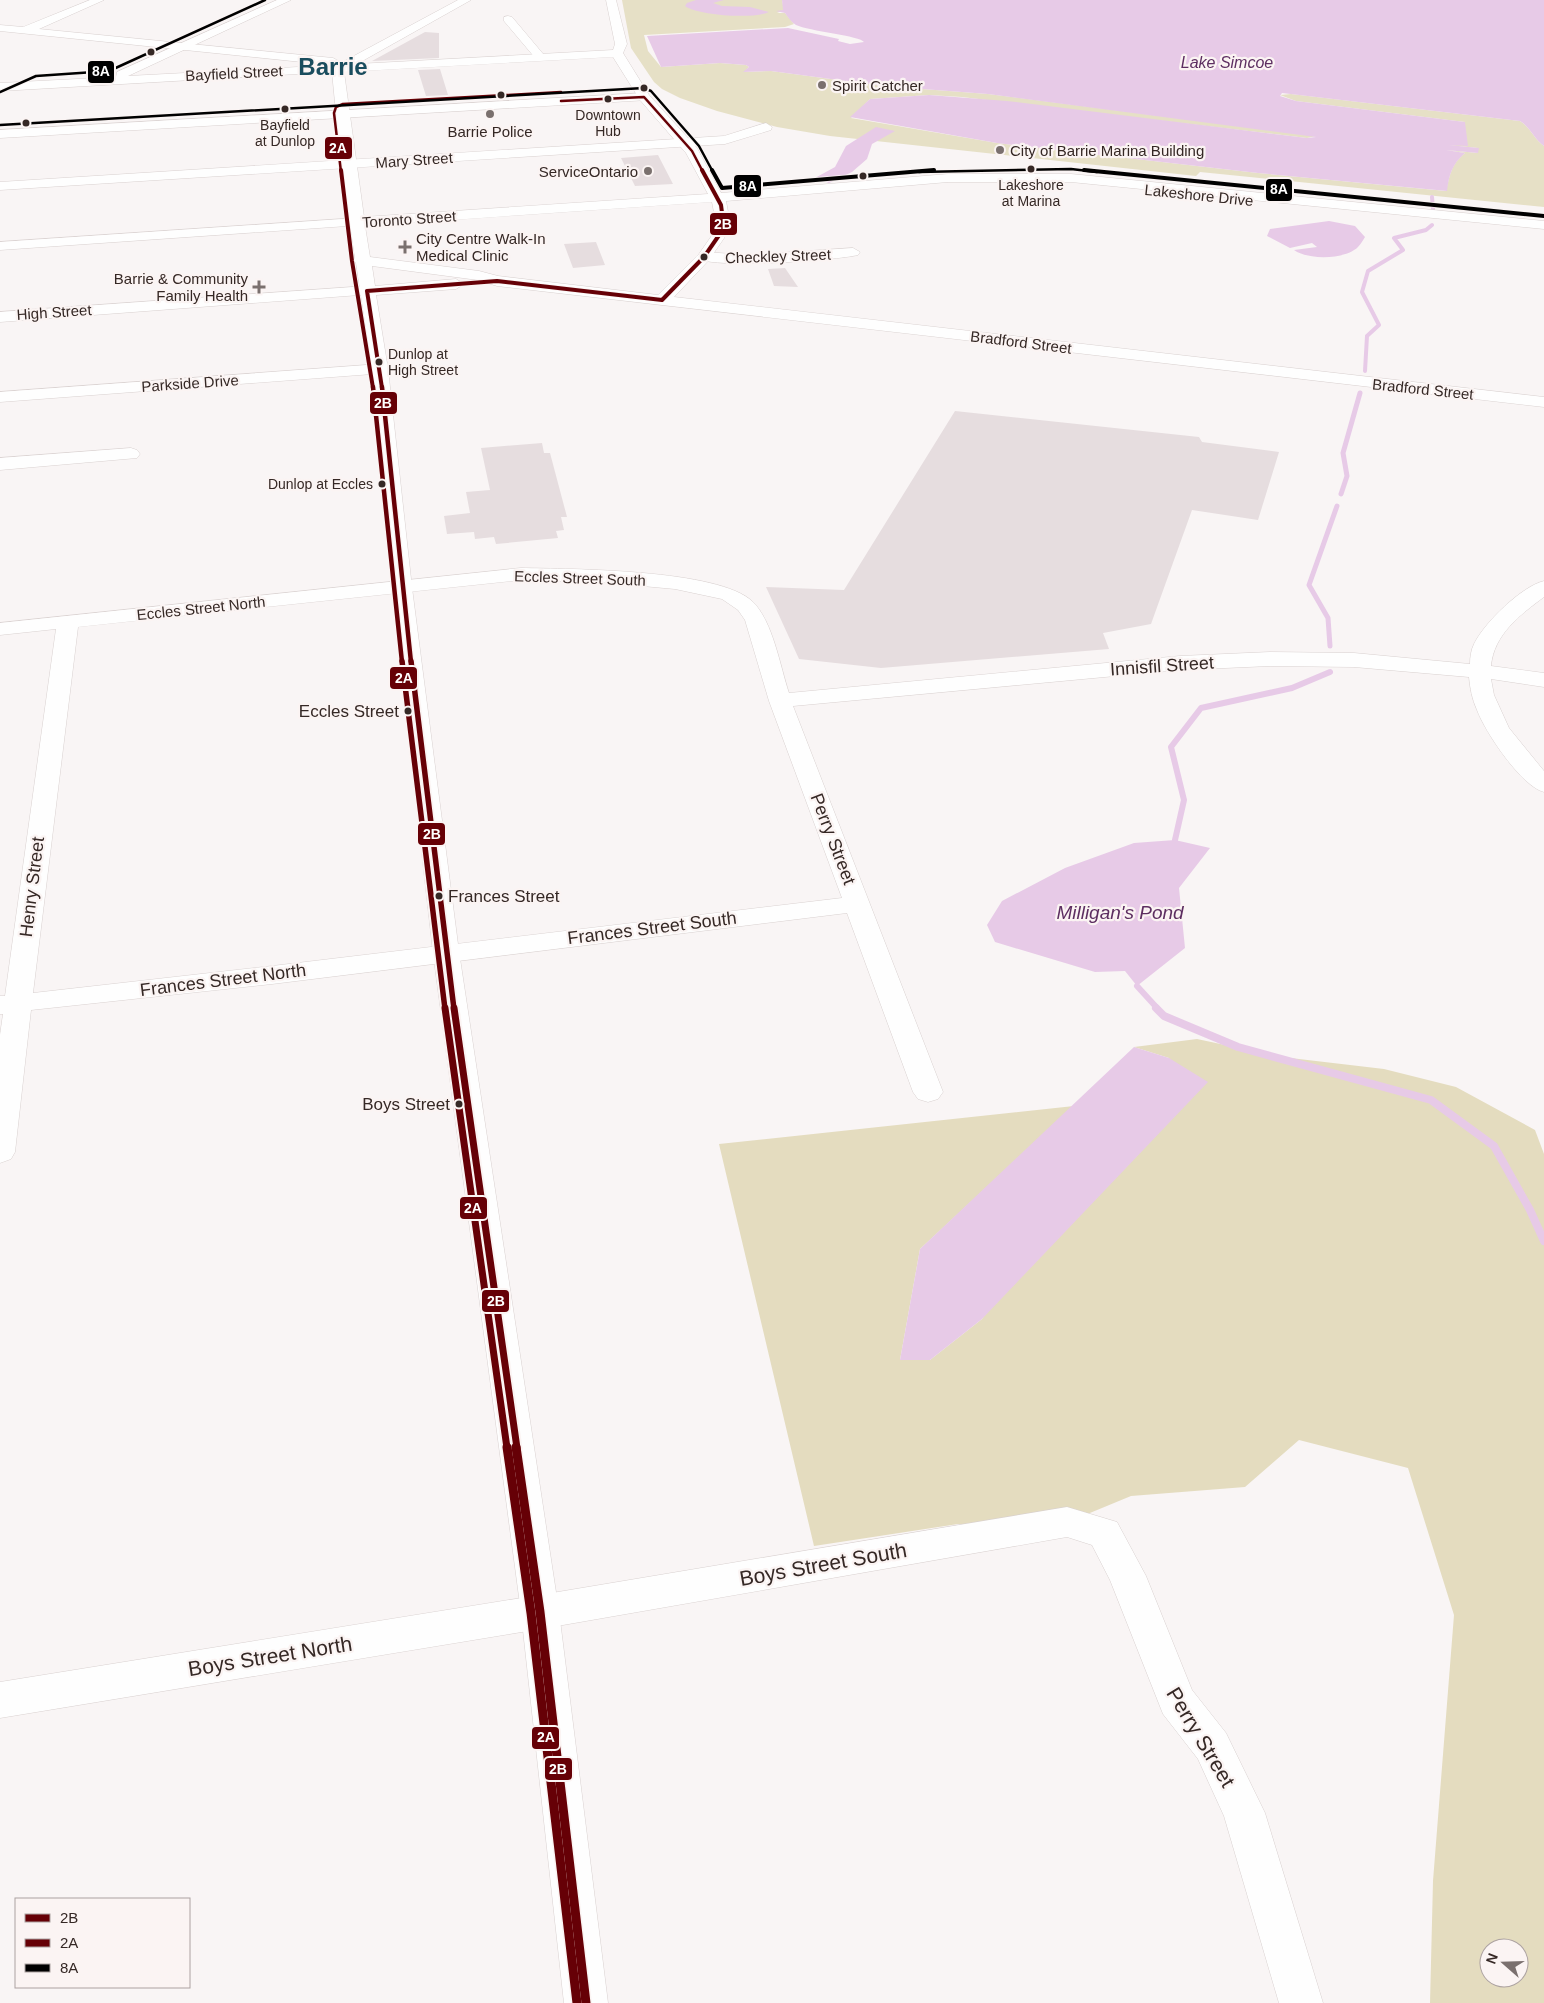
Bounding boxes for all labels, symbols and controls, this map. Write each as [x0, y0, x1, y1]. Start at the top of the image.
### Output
unlabelled marker [146, 47, 156, 57]
district label: Barrie [298, 53, 368, 80]
water label: Lake Simcoe [1181, 54, 1273, 71]
line badge: 8A [87, 60, 115, 84]
street label: Bayfield Street [185, 62, 284, 84]
text: 8A [92, 63, 110, 79]
place label: Spirit Catcher [832, 77, 923, 94]
marker: Spirit Catcher [816, 79, 828, 91]
unlabelled marker [639, 83, 649, 93]
unlabelled marker [496, 90, 506, 100]
marker: Downtown Hub [603, 94, 613, 104]
marker: Bayfield at Dunlop [280, 104, 290, 114]
place label: Downtown Hub [575, 107, 641, 139]
marker: Barrie Police [484, 108, 496, 120]
place label: Bayfield at Dunlop [255, 117, 315, 149]
unlabelled marker [21, 118, 31, 128]
place label: Barrie Police [447, 123, 533, 140]
line badge: 2A [324, 136, 353, 160]
text: 2A [329, 140, 347, 156]
place label: City of Barrie Marina Building [1010, 142, 1204, 159]
marker: City of Barrie Marina Building [994, 144, 1006, 156]
street label: Mary Street [375, 149, 454, 171]
place label: ServiceOntario [539, 163, 638, 180]
marker: Lakeshore at Marina [1026, 164, 1036, 174]
marker: ServiceOntario [642, 165, 654, 177]
unlabelled marker [858, 171, 868, 181]
line badge: 8A [733, 174, 762, 198]
place label: Lakeshore at Marina [998, 177, 1064, 209]
text: 8A [739, 178, 757, 194]
line badge: 8A [1265, 178, 1293, 202]
street label: Lakeshore Drive [1144, 181, 1254, 209]
text: 8A [1270, 181, 1288, 197]
street label: Toronto Street [361, 207, 457, 231]
line badge: 2B [709, 212, 738, 236]
text: 2B [714, 216, 732, 232]
place label: City Centre Walk-In Medical Clinic [416, 230, 545, 264]
marker: City Centre Walk-In Medical Clinic [398, 240, 412, 254]
street label: Checkley Street [725, 246, 832, 266]
unlabelled marker [699, 252, 709, 262]
place label: Barrie & Community Family Health [114, 270, 248, 304]
marker: Barrie & Community Family Health [252, 280, 266, 294]
street label: High Street [16, 301, 93, 323]
street label: Bradford Street [969, 327, 1073, 357]
place label: Dunlop at High Street [388, 346, 458, 378]
marker: Dunlop at High Street [374, 357, 384, 367]
street label: Parkside Drive [141, 371, 239, 395]
street label: Bradford Street [1372, 375, 1475, 403]
line badge: 2B [369, 391, 398, 415]
text: 2B [374, 395, 392, 411]
place label: Dunlop at Eccles [268, 476, 373, 492]
marker: Dunlop at Eccles [377, 479, 387, 489]
street label: Eccles Street South [514, 567, 646, 589]
street label: Eccles Street North [136, 593, 266, 623]
street label: Innisfil Street [1109, 652, 1215, 680]
line badge: 2A [389, 666, 418, 690]
text: 2A [395, 670, 413, 686]
place label: Eccles Street [299, 702, 399, 721]
marker: Eccles Street [403, 706, 413, 716]
street label: Perry Street [806, 791, 860, 887]
line badge: 2B [417, 822, 446, 846]
text: 2B [423, 826, 441, 842]
street label: Henry Street [16, 836, 48, 938]
place label: Frances Street [448, 887, 560, 906]
marker: Frances Street [434, 891, 444, 901]
water label: Milligan's Pond [1056, 902, 1185, 923]
street label: Frances Street South [566, 908, 738, 948]
street label: Frances Street North [139, 960, 307, 1000]
place label: Boys Street [362, 1095, 450, 1114]
marker: Boys Street [454, 1099, 464, 1109]
line badge: 2A [459, 1196, 488, 1220]
text: 2A [464, 1200, 482, 1216]
line badge: 2B [481, 1289, 510, 1313]
text: 2B [487, 1293, 505, 1309]
street label: Boys Street South [738, 1538, 908, 1590]
street label: Boys Street North [186, 1632, 354, 1680]
street label: Perry Street [1162, 1683, 1240, 1791]
line badge: 2A [531, 1726, 560, 1750]
text: 2A [537, 1729, 555, 1745]
line badge: 2B [544, 1757, 573, 1781]
text: 2B [549, 1761, 567, 1777]
legend [15, 1898, 190, 1988]
text: 2B [60, 1909, 78, 1926]
text: 2A [60, 1934, 78, 1951]
north arrow [1479, 1938, 1529, 1988]
text: N [1483, 1951, 1501, 1966]
text: 8A [60, 1959, 78, 1976]

